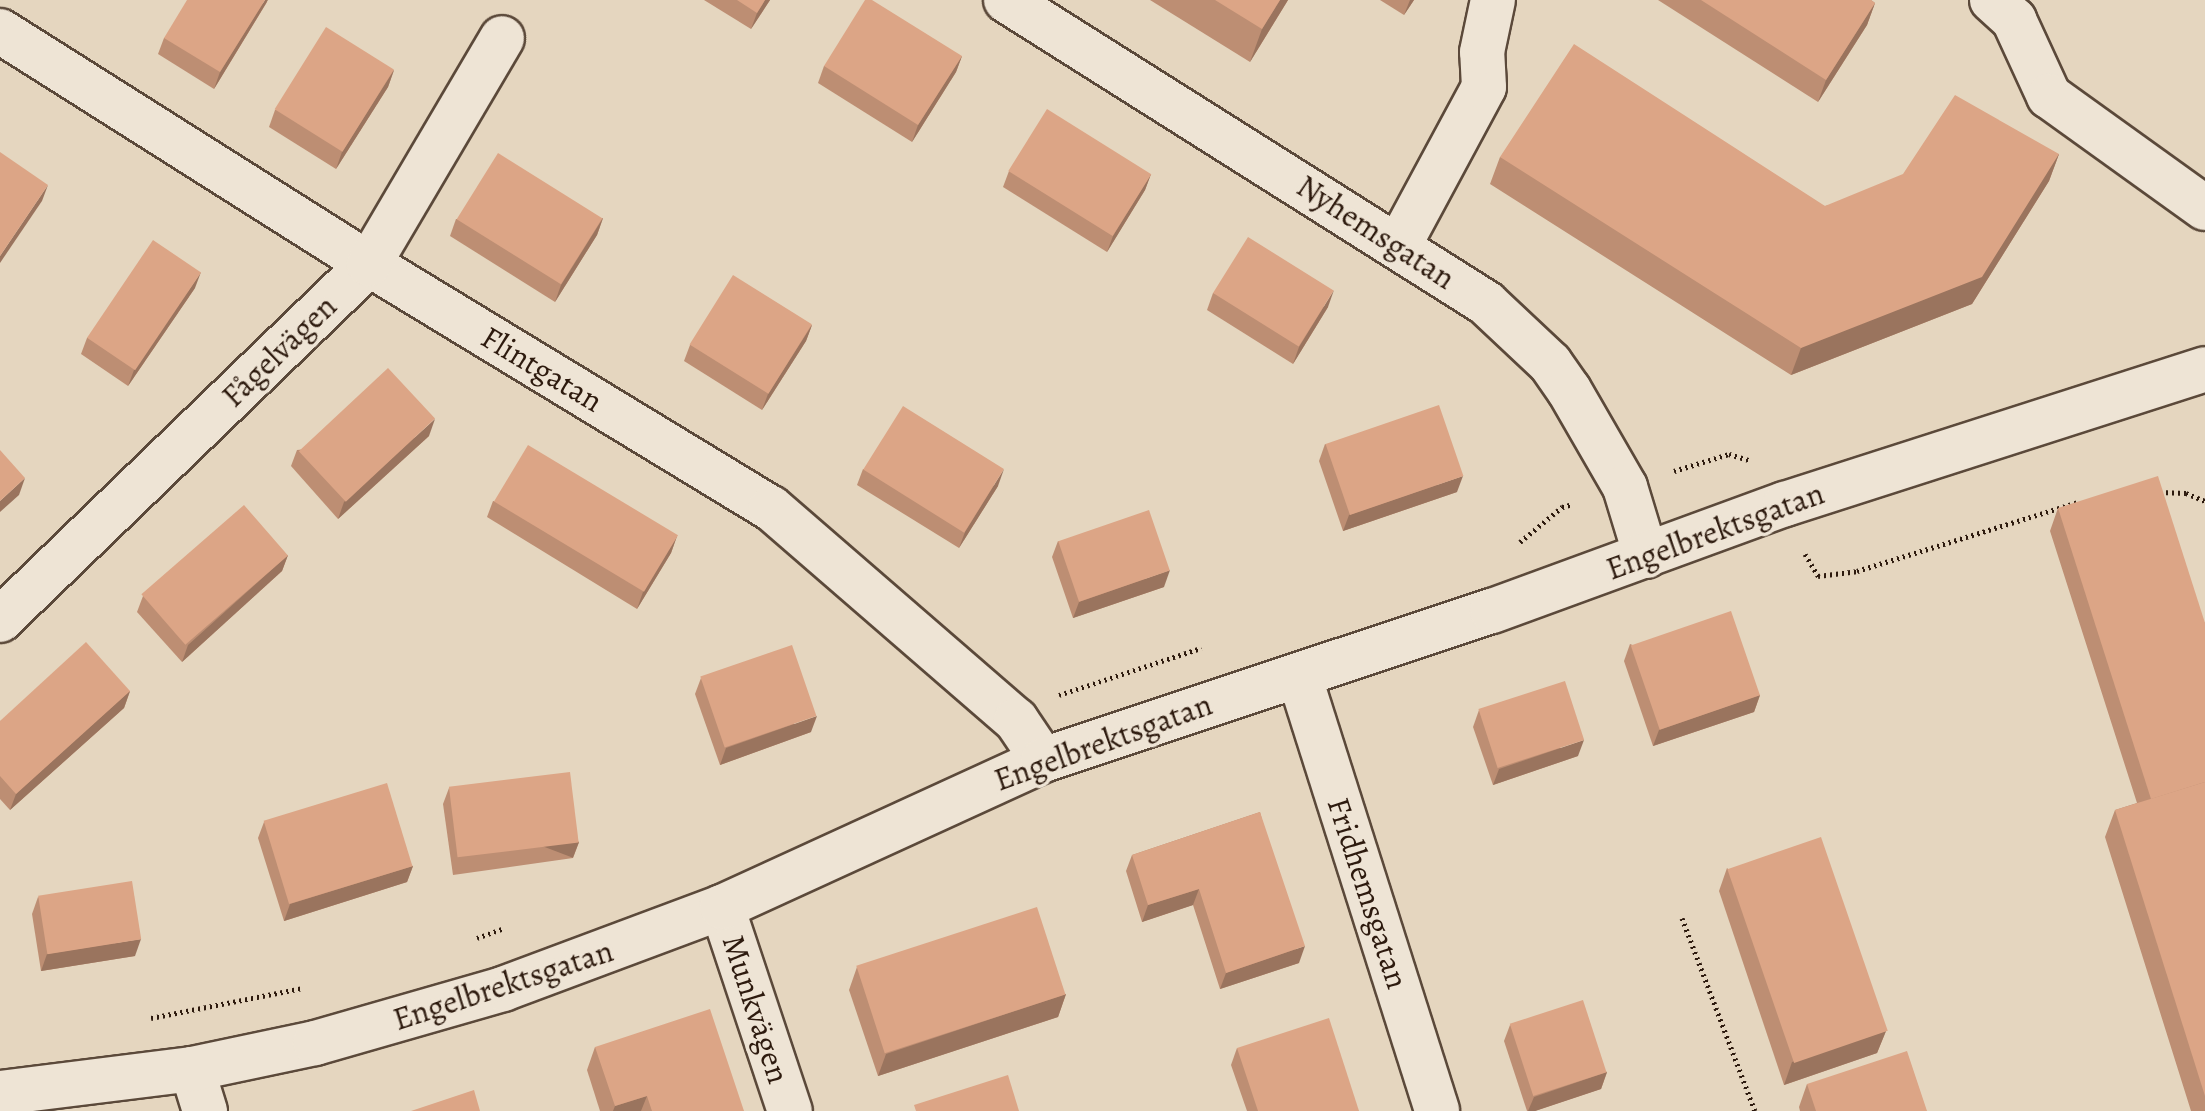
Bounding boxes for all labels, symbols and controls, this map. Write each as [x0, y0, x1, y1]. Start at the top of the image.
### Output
street label: Nyhemsgatan [1290, 167, 1462, 297]
street label: Fågelvägen [214, 287, 344, 415]
street label: Flintgatan [474, 318, 610, 420]
street label: Engelbrektsgatan [1601, 474, 1829, 588]
street label: Engelbrektsgatan [989, 685, 1217, 799]
street label: Fridhemsgatan [1319, 793, 1417, 993]
street label: Munkvägen [714, 930, 798, 1088]
street label: Engelbrektsgatan [388, 931, 618, 1039]

